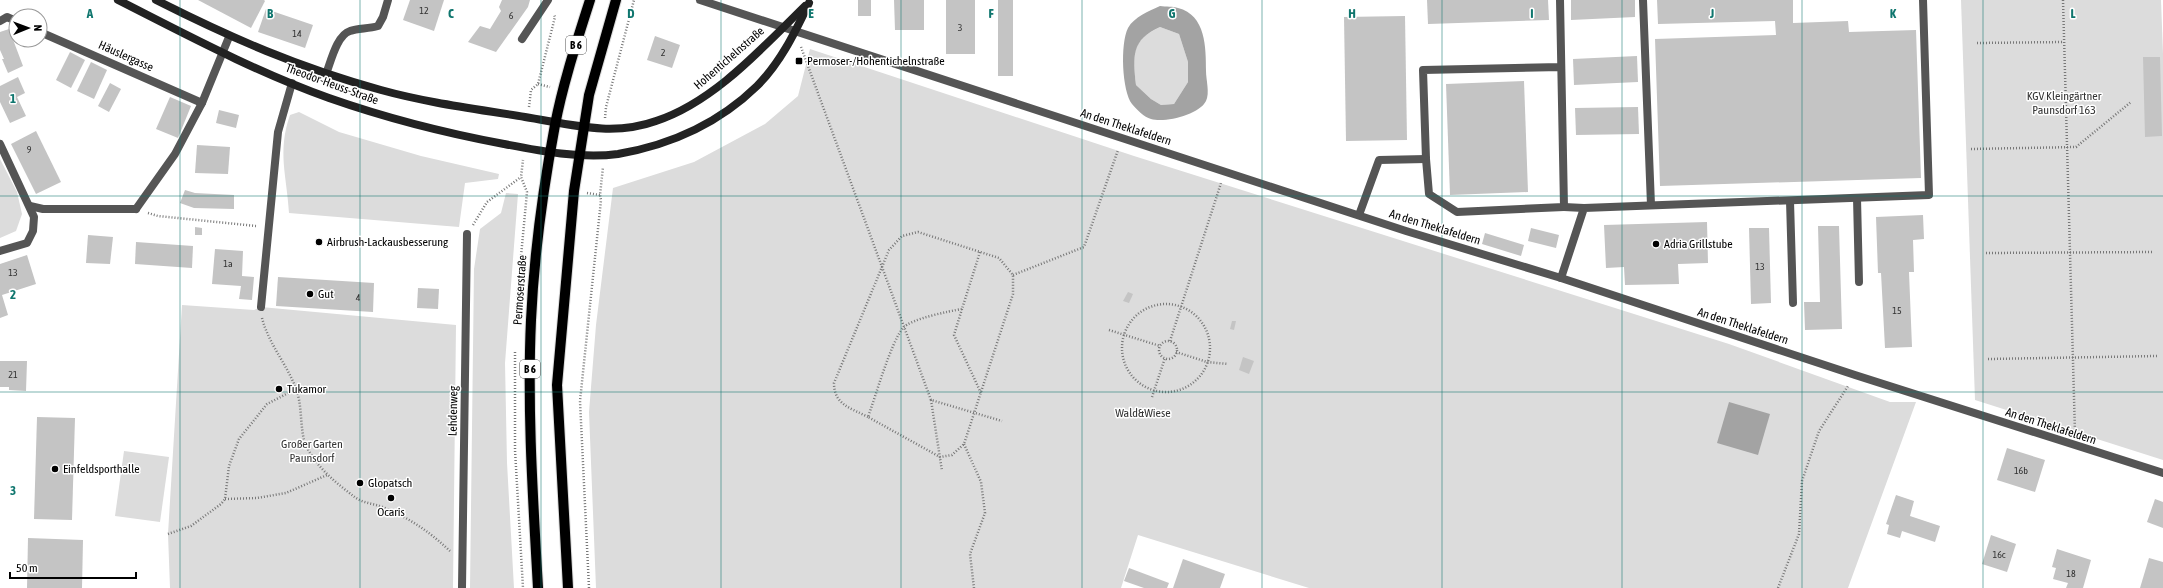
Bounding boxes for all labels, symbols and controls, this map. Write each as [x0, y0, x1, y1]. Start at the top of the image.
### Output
house number: 12 [419, 5, 429, 16]
text: A [86, 6, 94, 21]
text: B [267, 6, 274, 21]
text: C [448, 6, 454, 21]
text: D [627, 6, 635, 21]
text: E [808, 6, 814, 21]
text: F [988, 6, 994, 21]
text: G [1169, 6, 1176, 21]
text: H [1348, 6, 1356, 21]
text: I [1530, 6, 1534, 21]
text: J [1709, 6, 1714, 21]
text: K [1890, 6, 1897, 21]
text: L [2070, 6, 2076, 21]
north arrow [8, 8, 48, 48]
house number: 6 [509, 10, 514, 21]
house number: 3 [958, 22, 963, 33]
text: N [32, 24, 44, 31]
street label: Hohentichelnstraße [691, 24, 767, 92]
house number: 14 [292, 28, 302, 39]
road number: B 6 [566, 36, 586, 54]
street label: Häuslergasse [96, 38, 156, 74]
house number: 2 [661, 47, 666, 58]
place label: Permoser-/Hohentichelnstraße [807, 54, 945, 68]
marker: Permoser-/Hohentichelnstraße [794, 56, 804, 66]
street label: Theodor-Heuss-Straße [284, 61, 380, 107]
park label: KGV Kleingärtner Paunsdorf 163 [2027, 89, 2102, 117]
text: 1 [10, 91, 16, 106]
street label: An den Theklafeldern [1079, 106, 1173, 148]
house number: 9 [27, 144, 32, 155]
street label: An den Theklafeldern [1388, 206, 1482, 248]
place label: Airbrush-Lackausbesserung [327, 235, 449, 249]
marker: Airbrush-Lackausbesserung [314, 237, 324, 247]
place label: Adria Grillstube [1664, 237, 1733, 251]
marker: Adria Grillstube [1651, 239, 1661, 249]
street label: Permoserstraße [511, 255, 529, 325]
house number: 1a [223, 258, 233, 269]
house number: 13 [1755, 261, 1765, 272]
house number: 13 [8, 267, 18, 278]
text: 2 [10, 287, 16, 302]
place label: Gut [318, 287, 334, 301]
marker: Gut [305, 289, 315, 299]
house number: 4 [356, 292, 361, 303]
street label: An den Theklafeldern [1696, 305, 1790, 347]
house number: 15 [1892, 305, 1902, 316]
road number: B 6 [520, 360, 540, 378]
house number: 21 [8, 369, 18, 380]
place label: Tukamor [287, 382, 327, 396]
marker: Tukamor [274, 384, 284, 394]
street label: Lehdenweg [446, 385, 460, 436]
street label: An den Theklafeldern [2004, 405, 2098, 447]
park label: Wald&Wiese [1115, 406, 1171, 420]
park label: Großer Garten Paunsdorf [281, 437, 343, 465]
place label: Einfeldsporthalle [63, 462, 140, 476]
marker: Einfeldsporthalle [50, 464, 60, 474]
house number: 16b [2014, 465, 2028, 476]
place label: Glopatsch [368, 476, 412, 490]
marker: Glopatsch [355, 478, 365, 488]
text: 3 [10, 483, 16, 498]
marker: Ocaris [386, 493, 396, 503]
place label: Ocaris [377, 505, 405, 519]
house number: 16c [1992, 549, 2006, 560]
scale bar [10, 554, 136, 580]
text: 50 m [16, 561, 38, 575]
house number: 18 [2066, 568, 2076, 579]

